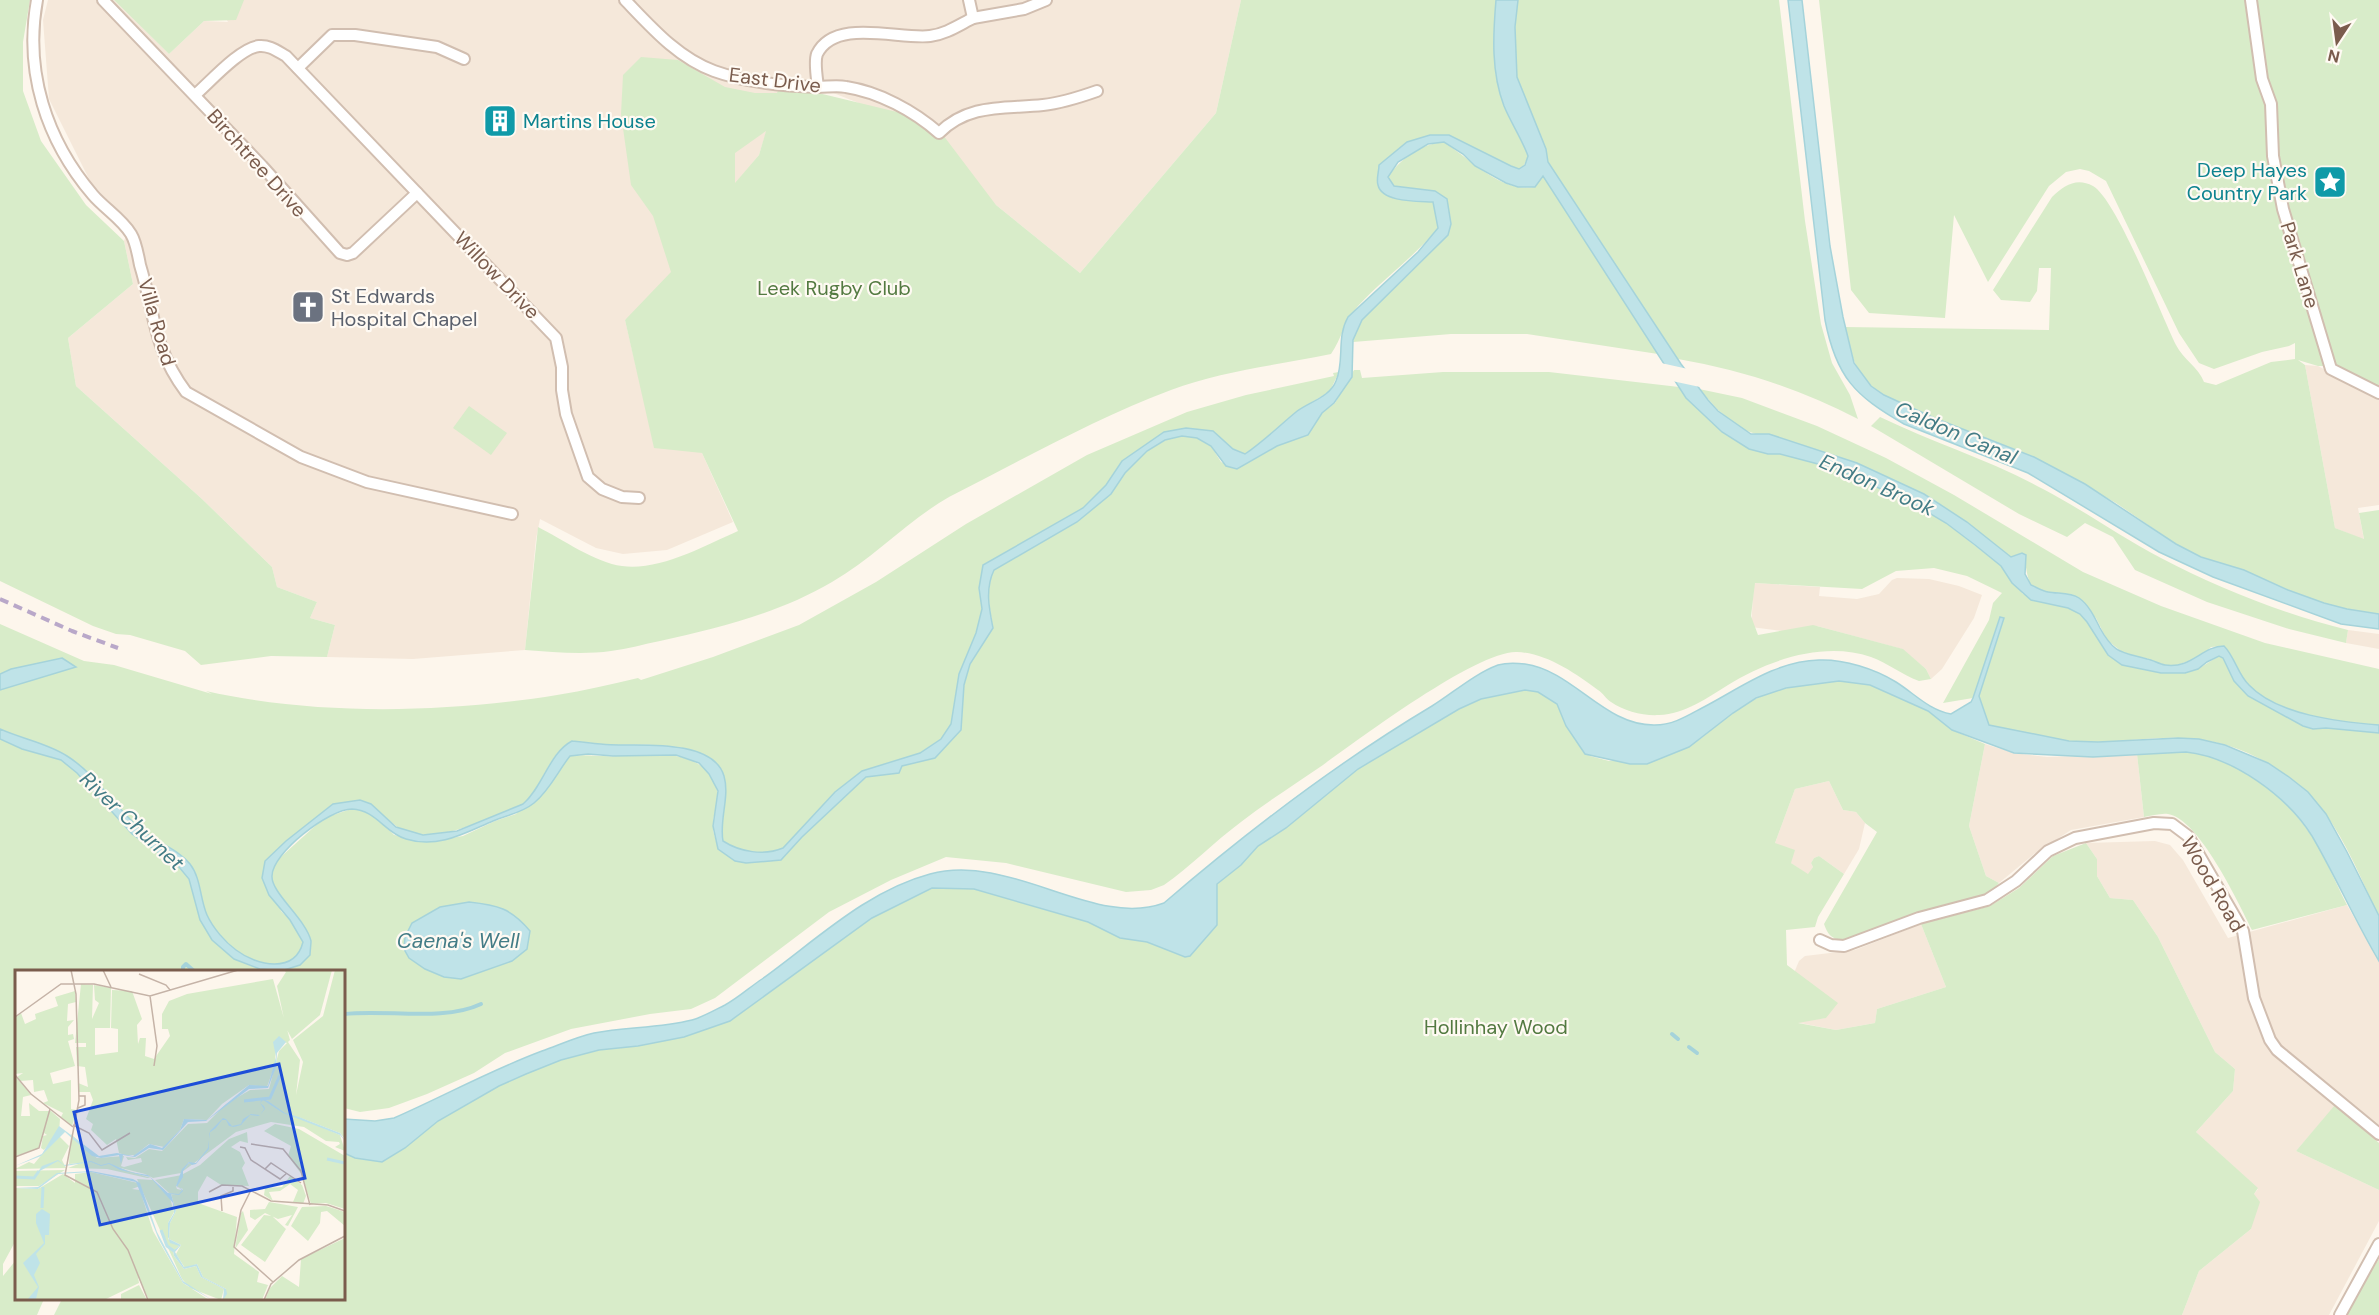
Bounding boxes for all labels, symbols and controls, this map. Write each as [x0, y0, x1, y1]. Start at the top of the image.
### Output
north arrow [2307, 12, 2367, 72]
text: N [2326, 45, 2342, 68]
street label: East Drive [728, 61, 822, 99]
street label: Birchtree Drive [201, 103, 313, 223]
building icon: Martins House [482, 103, 518, 139]
place label: Martins House [523, 108, 656, 134]
place label: Deep Hayes Country Park [2187, 157, 2307, 206]
place icon: Deep Hayes Country Park [2312, 164, 2348, 200]
street label: Park Lane [2275, 219, 2325, 311]
street label: Willow Drive [449, 226, 545, 324]
street label: Villa Road [132, 275, 182, 369]
park label: Leek Rugby Club [757, 275, 911, 301]
place label: St Edwards Hospital Chapel [331, 283, 477, 332]
church icon: St Edwards Hospital Chapel [290, 289, 326, 325]
water label: Caldon Canal [1891, 395, 2022, 471]
water label: Endon Brook [1815, 447, 1939, 523]
water label: River Churnet [74, 765, 191, 877]
street label: Wood Road [2175, 831, 2251, 937]
water label: Caena's Well [397, 927, 520, 955]
inset map [15, 970, 345, 1300]
park label: Hollinhay Wood [1424, 1014, 1568, 1040]

